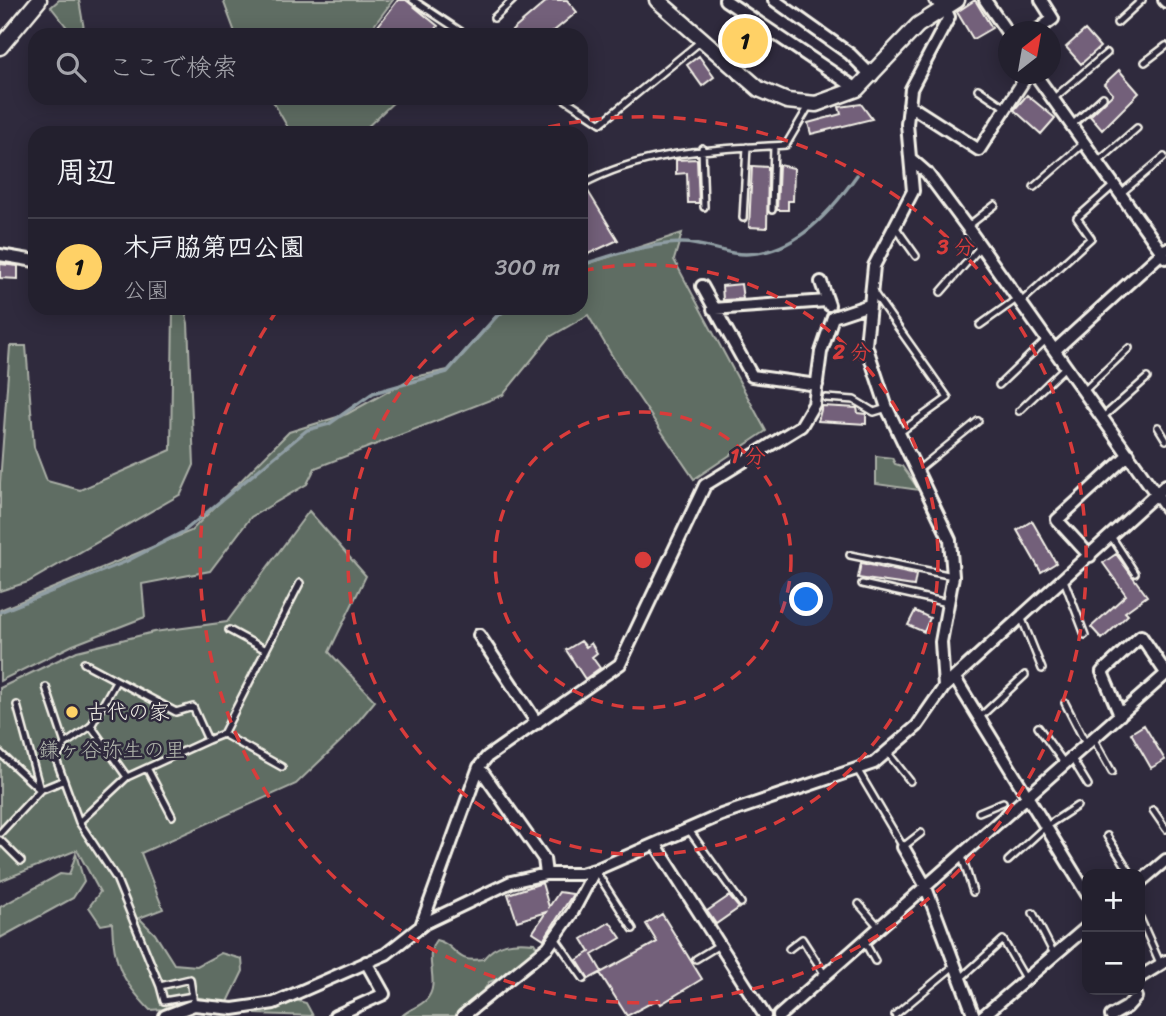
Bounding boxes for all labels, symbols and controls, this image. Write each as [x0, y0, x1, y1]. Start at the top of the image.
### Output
pin: 1 [722, 15, 768, 67]
north arrow [998, 21, 1061, 84]
search box [28, 28, 588, 105]
text: ここで検索 [108, 44, 238, 90]
icon: search [52, 48, 90, 86]
text: 周辺 [56, 145, 116, 199]
text: 木戸脇第四公園 [123, 224, 305, 270]
text: 3 分 [936, 228, 975, 266]
text: 1 [74, 247, 84, 288]
text: 300 m [495, 247, 560, 288]
text: 公園 [123, 270, 169, 311]
text: 2 分 [832, 333, 871, 371]
text: 1 分 [730, 437, 766, 475]
centre of rings [631, 548, 655, 572]
your location [789, 582, 823, 616]
place label: 古代の家 [86, 693, 170, 731]
marker: 古代の家 [64, 704, 80, 720]
park label: 鎌ヶ谷弥生の里 [39, 731, 186, 769]
map controls [1082, 869, 1145, 995]
button: + [1082, 869, 1145, 932]
button: − [1082, 932, 1145, 995]

